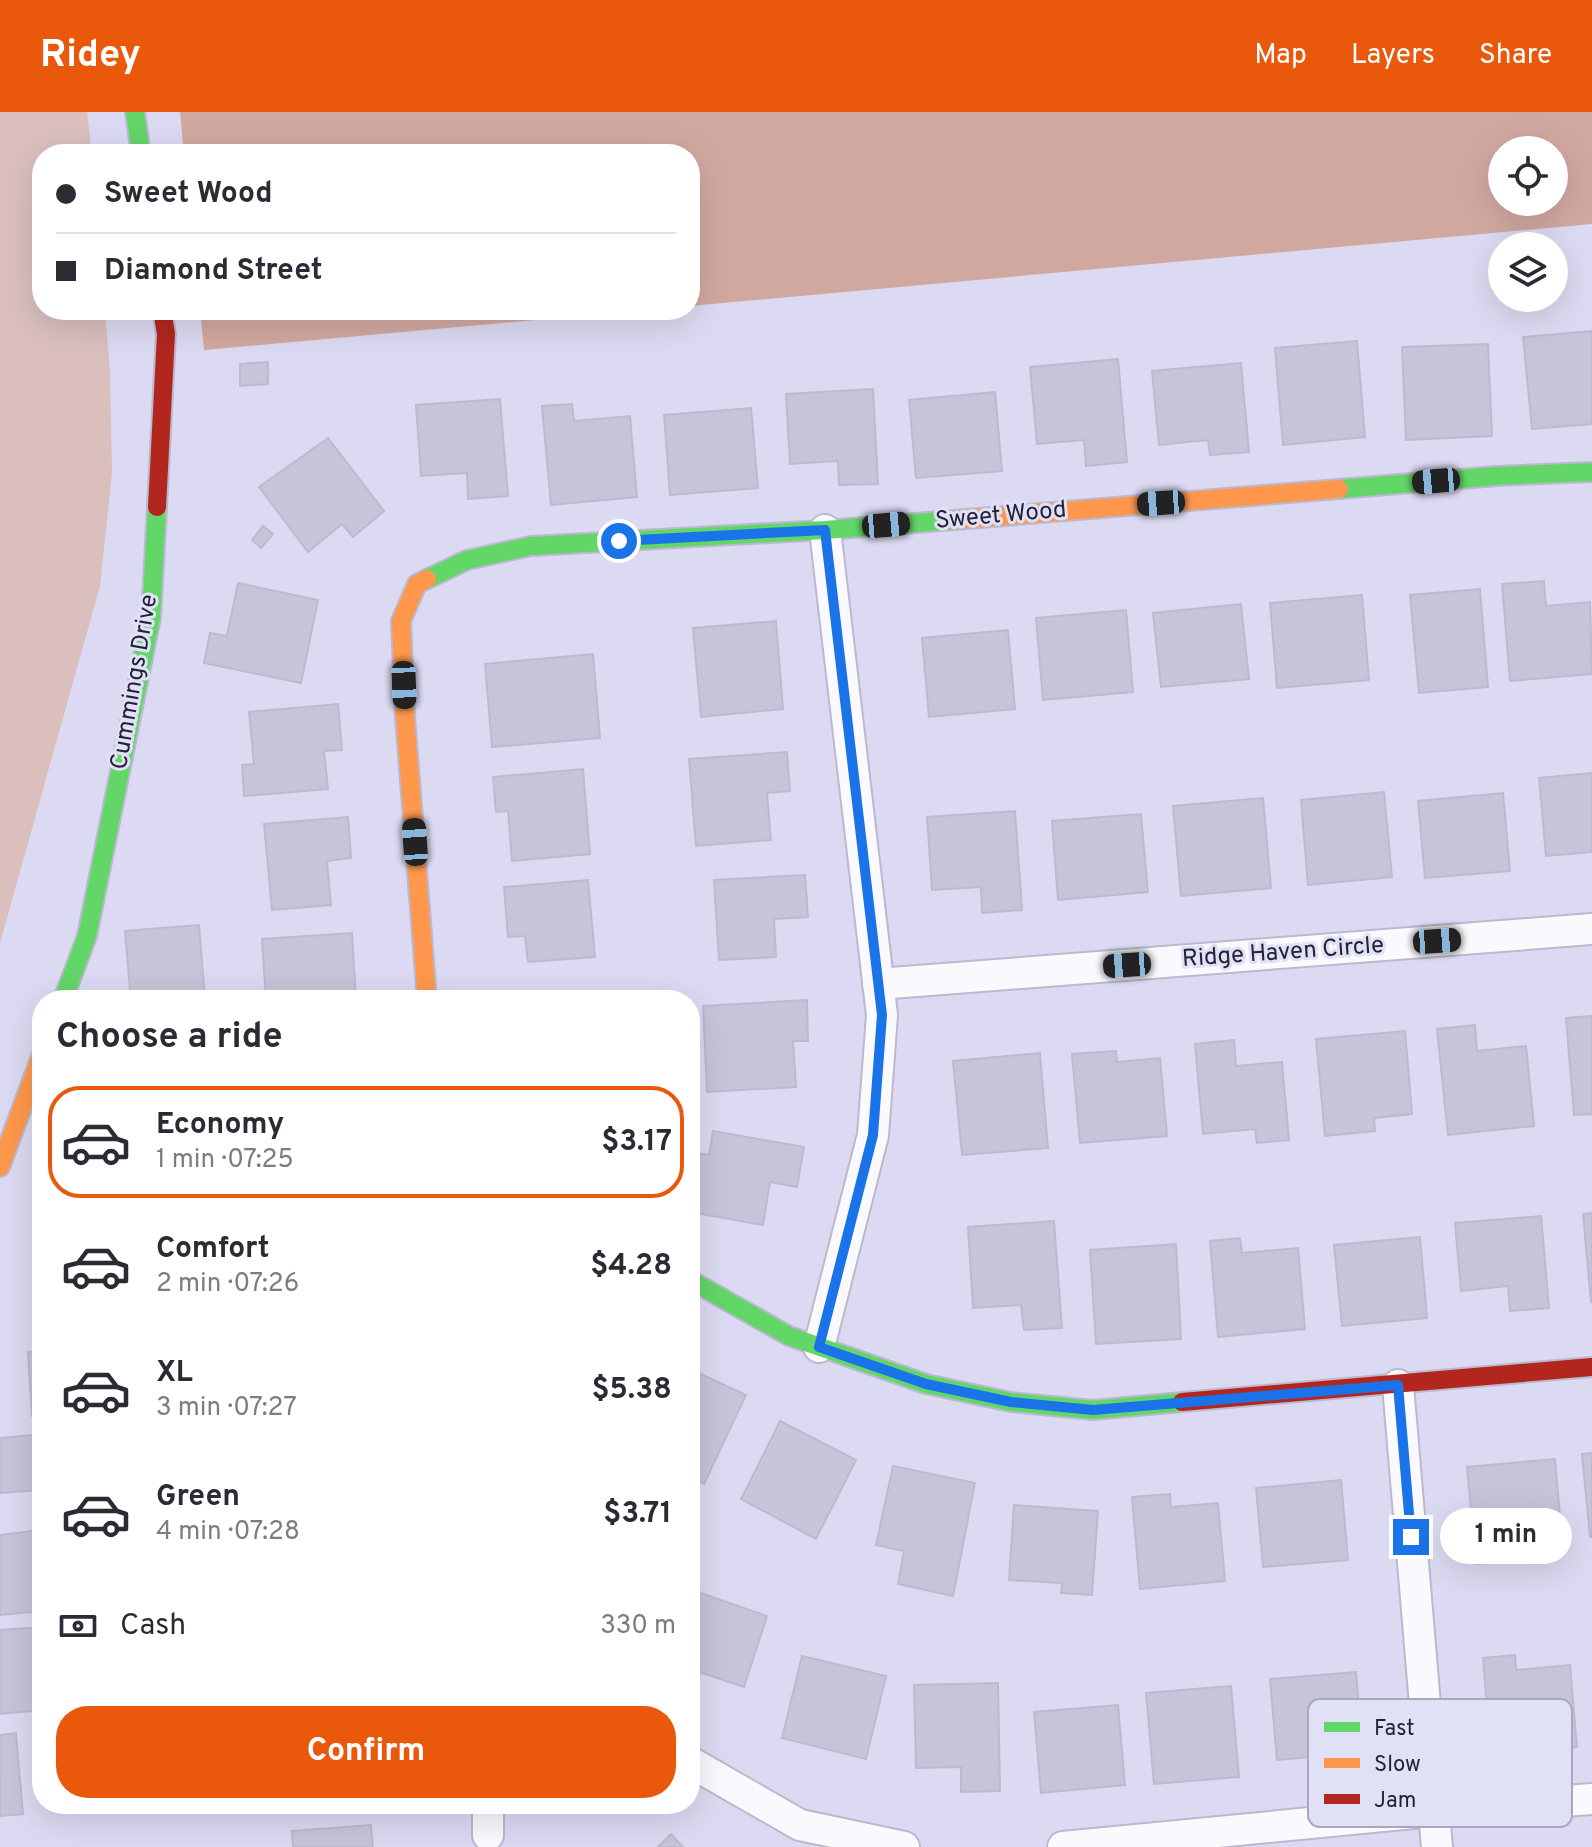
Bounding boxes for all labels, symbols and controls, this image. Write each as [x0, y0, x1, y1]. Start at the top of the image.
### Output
text: Ridey [40, 32, 141, 81]
text: Map [1254, 38, 1307, 74]
text: Layers [1351, 38, 1435, 74]
text: Share [1479, 38, 1552, 74]
map controls [1488, 136, 1568, 312]
button: locate [1488, 136, 1568, 216]
text: Sweet Wood [104, 176, 273, 213]
button: layers [1488, 232, 1568, 312]
text: Diamond Street [104, 253, 323, 290]
car [1411, 467, 1461, 495]
car [1136, 489, 1186, 517]
street label: Sweet Wood [934, 495, 1068, 537]
car [861, 511, 911, 539]
route start [601, 523, 637, 559]
street label: Cummings Drive [105, 592, 165, 772]
car [391, 661, 417, 709]
car [401, 817, 429, 867]
car [1412, 927, 1462, 955]
street label: Ridge Haven Circle [1181, 931, 1385, 975]
car [1102, 951, 1152, 979]
text: Choose a ride [56, 1015, 282, 1061]
icon: car [60, 1106, 132, 1178]
text: Economy [156, 1107, 284, 1144]
text: $3.17 [601, 1124, 672, 1161]
text: 1 min · 07:25 [156, 1144, 294, 1177]
icon: car [60, 1230, 132, 1302]
text: Comfort [156, 1231, 269, 1268]
text: $4.28 [590, 1248, 672, 1285]
text: 2 min · 07:26 [156, 1268, 299, 1301]
icon: car [60, 1354, 132, 1426]
text: XL [156, 1355, 193, 1392]
text: $5.38 [591, 1372, 672, 1409]
text: 3 min · 07:27 [156, 1392, 297, 1425]
icon: car [60, 1478, 132, 1550]
text: Green [156, 1479, 240, 1516]
text: $3.71 [603, 1496, 672, 1533]
callout: 1 min [1439, 1509, 1571, 1565]
text: 4 min · 07:28 [156, 1516, 300, 1549]
route end [1393, 1519, 1429, 1555]
text: 1 min [1475, 1519, 1537, 1552]
icon: cash [56, 1604, 100, 1648]
text: Cash [120, 1608, 186, 1645]
text: 330 m [600, 1610, 676, 1643]
legend [1308, 1699, 1572, 1827]
button: Confirm [56, 1706, 676, 1798]
text: Fast [1374, 1716, 1415, 1743]
text: Slow [1374, 1752, 1421, 1779]
text: Jam [1374, 1788, 1417, 1815]

